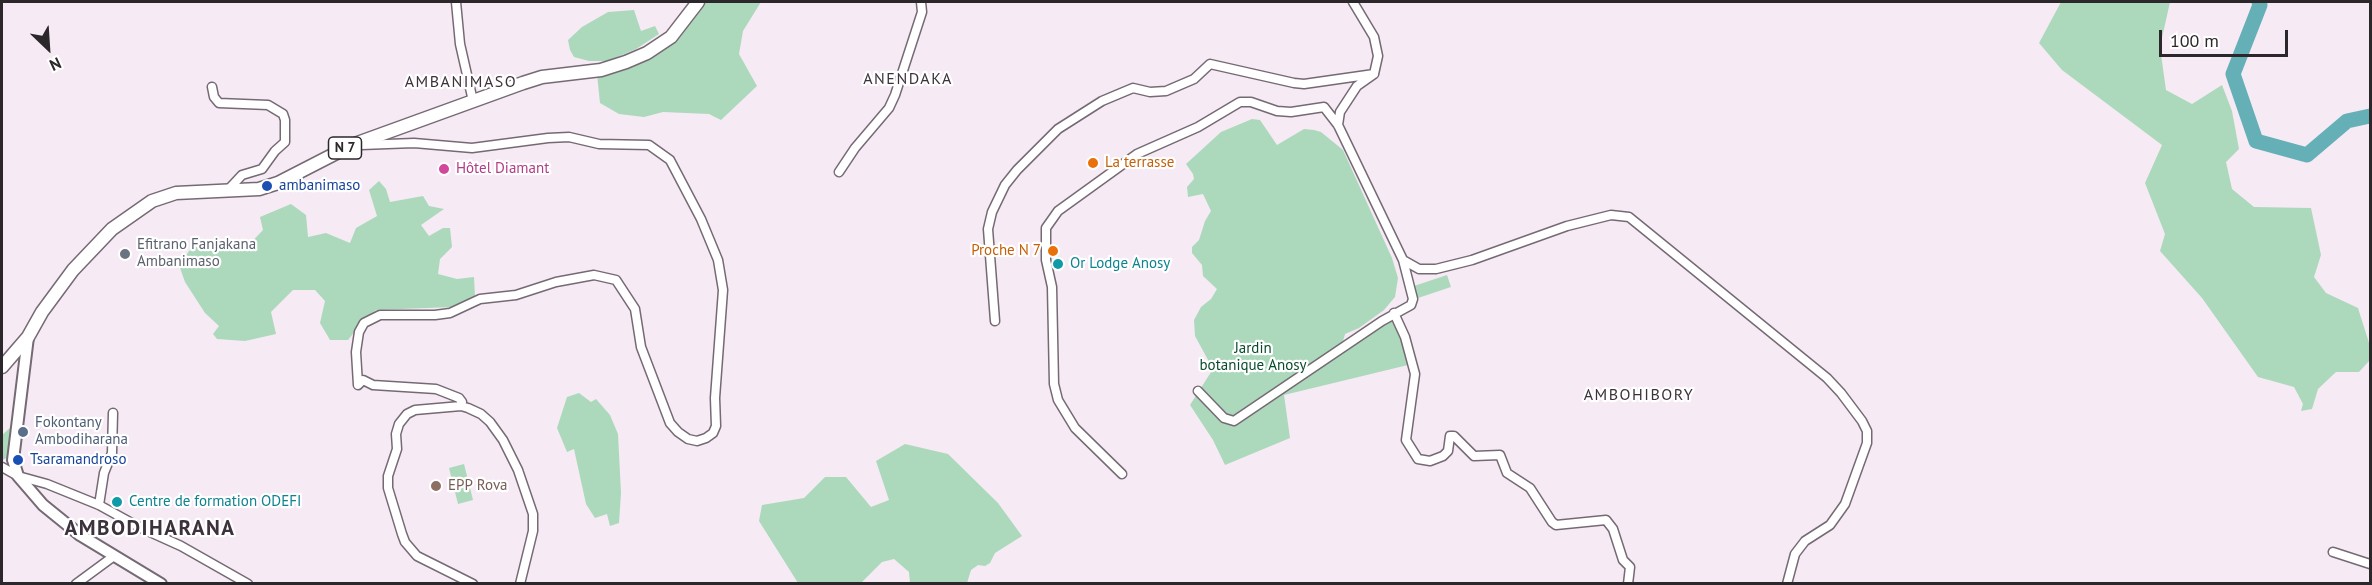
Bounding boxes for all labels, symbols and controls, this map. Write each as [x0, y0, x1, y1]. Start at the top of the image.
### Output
north arrow [18, 18, 78, 78]
scale bar [2162, 18, 2291, 56]
text: 100 m [2170, 29, 2219, 52]
text: N [47, 53, 65, 76]
district label: ANENDAKA [863, 69, 953, 89]
district label: AMBANIMASO [405, 72, 517, 92]
road number: N 7 [328, 137, 362, 159]
place label: La terrasse [1105, 154, 1174, 172]
marker: La terrasse [1086, 156, 1100, 170]
place label: Hôtel Diamant [456, 160, 549, 178]
marker: Hôtel Diamant [437, 162, 451, 176]
place label: ambanimaso [279, 177, 360, 195]
marker: ambanimaso [260, 179, 274, 193]
place label: Efitrano Fanjakana Ambanimaso [137, 236, 256, 271]
place label: Proche N 7 [971, 242, 1041, 260]
marker: Proche N 7 [1046, 244, 1060, 258]
marker: Efitrano Fanjakana Ambanimaso [118, 247, 132, 261]
place label: Or Lodge Anosy [1070, 255, 1170, 273]
marker: Or Lodge Anosy [1051, 257, 1065, 271]
park label: Jardin botanique Anosy [1200, 340, 1306, 375]
district label: AMBOHIBORY [1584, 385, 1694, 405]
place label: Fokontany Ambodiharana [35, 414, 128, 449]
marker: Fokontany Ambodiharana [16, 425, 30, 439]
place label: Tsaramandroso [30, 451, 126, 469]
marker: Tsaramandroso [11, 453, 25, 467]
place label: EPP Rova [448, 477, 508, 495]
marker: EPP Rova [429, 479, 443, 493]
place label: Centre de formation ODEFI [129, 493, 301, 511]
marker: Centre de formation ODEFI [110, 495, 124, 509]
district label: AMBODIHARANA [64, 516, 236, 542]

